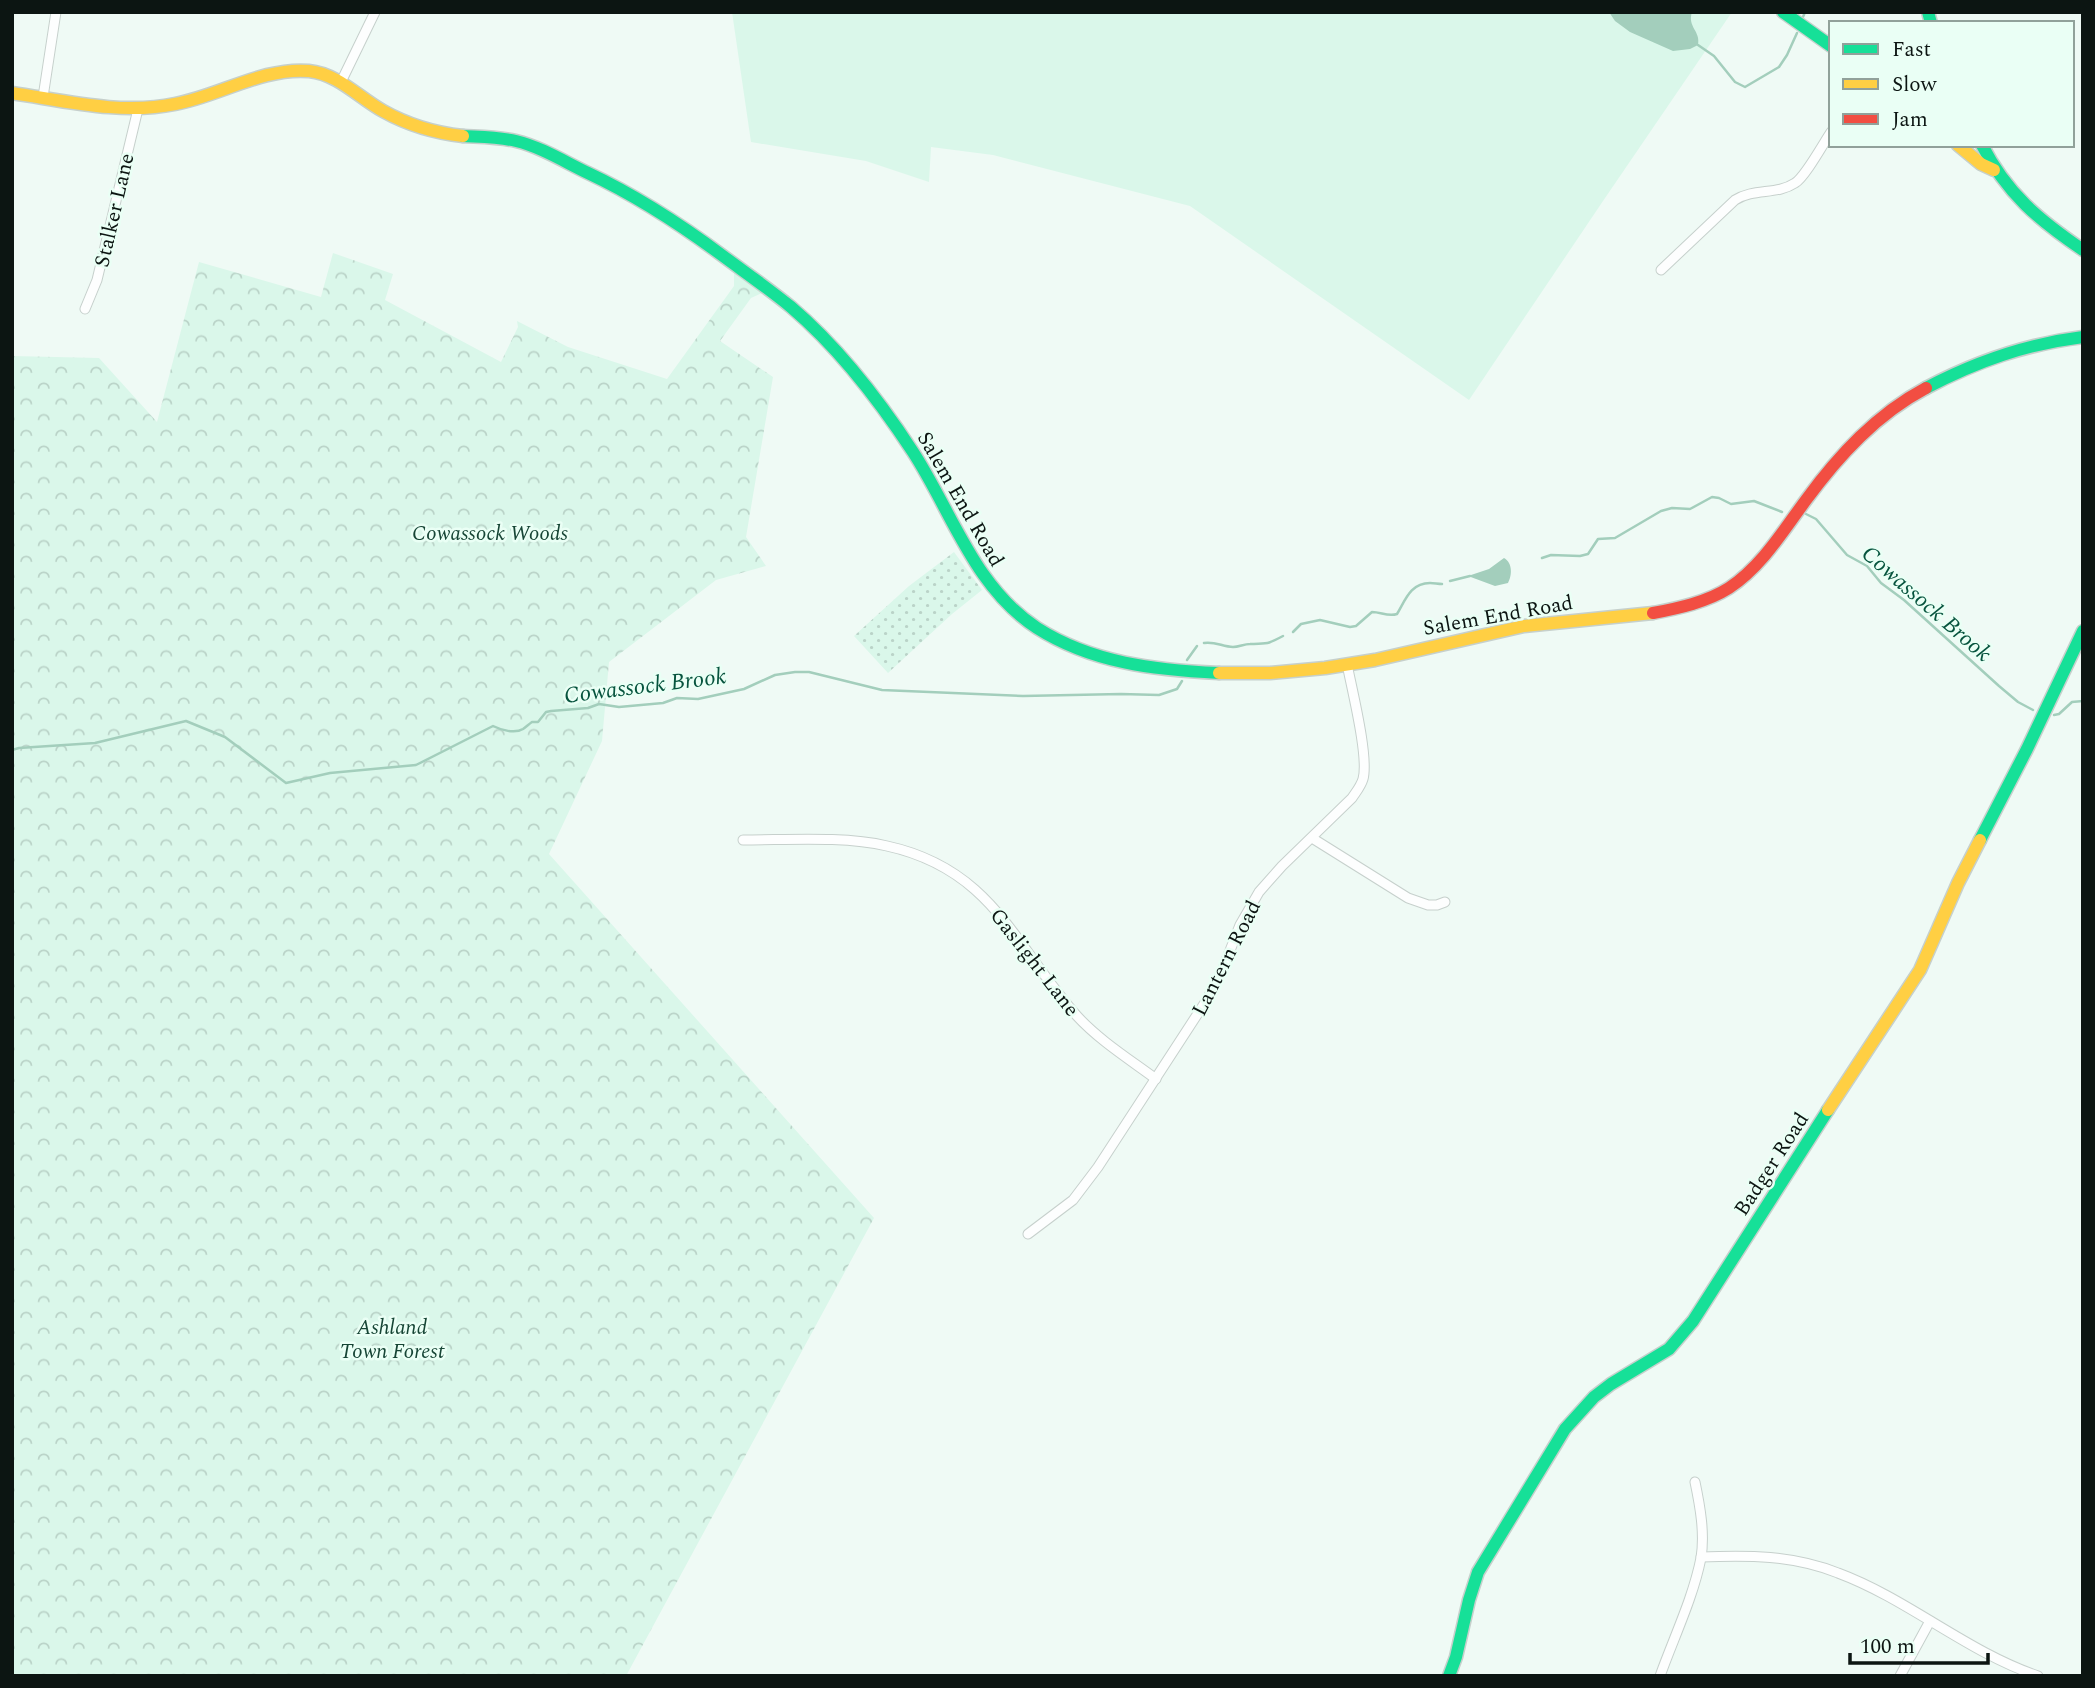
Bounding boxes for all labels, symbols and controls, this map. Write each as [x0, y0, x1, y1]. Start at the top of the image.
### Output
legend [1829, 21, 2074, 147]
text: Fast [1892, 34, 1931, 66]
text: Slow [1892, 69, 1938, 101]
text: Jam [1892, 104, 1928, 136]
street label: Stalker Lane [86, 150, 144, 270]
street label: Salem End Road [908, 426, 1012, 573]
park label: Cowassock Woods [412, 518, 569, 550]
water label: Cowassock Brook [1853, 537, 1999, 671]
street label: Salem End Road [1421, 587, 1576, 645]
water label: Cowassock Brook [562, 659, 729, 714]
street label: Lantern Road [1184, 895, 1270, 1022]
street label: Gaslight Lane [981, 901, 1087, 1024]
street label: Badger Road [1726, 1106, 1817, 1223]
park label: Ashland Town Forest [340, 1312, 445, 1368]
scale bar [1850, 1622, 1988, 1666]
text: 100 m [1860, 1631, 1915, 1663]

